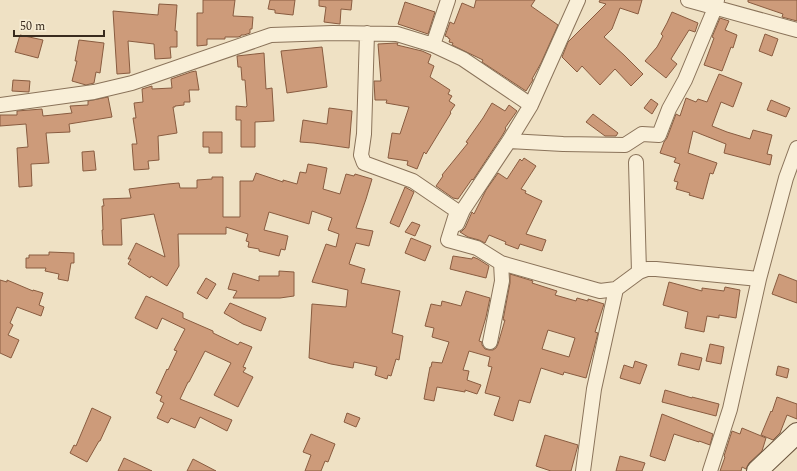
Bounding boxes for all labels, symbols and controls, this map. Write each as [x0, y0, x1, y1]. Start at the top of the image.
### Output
scale bar [14, 12, 104, 38]
text: 50 m [20, 17, 45, 36]

